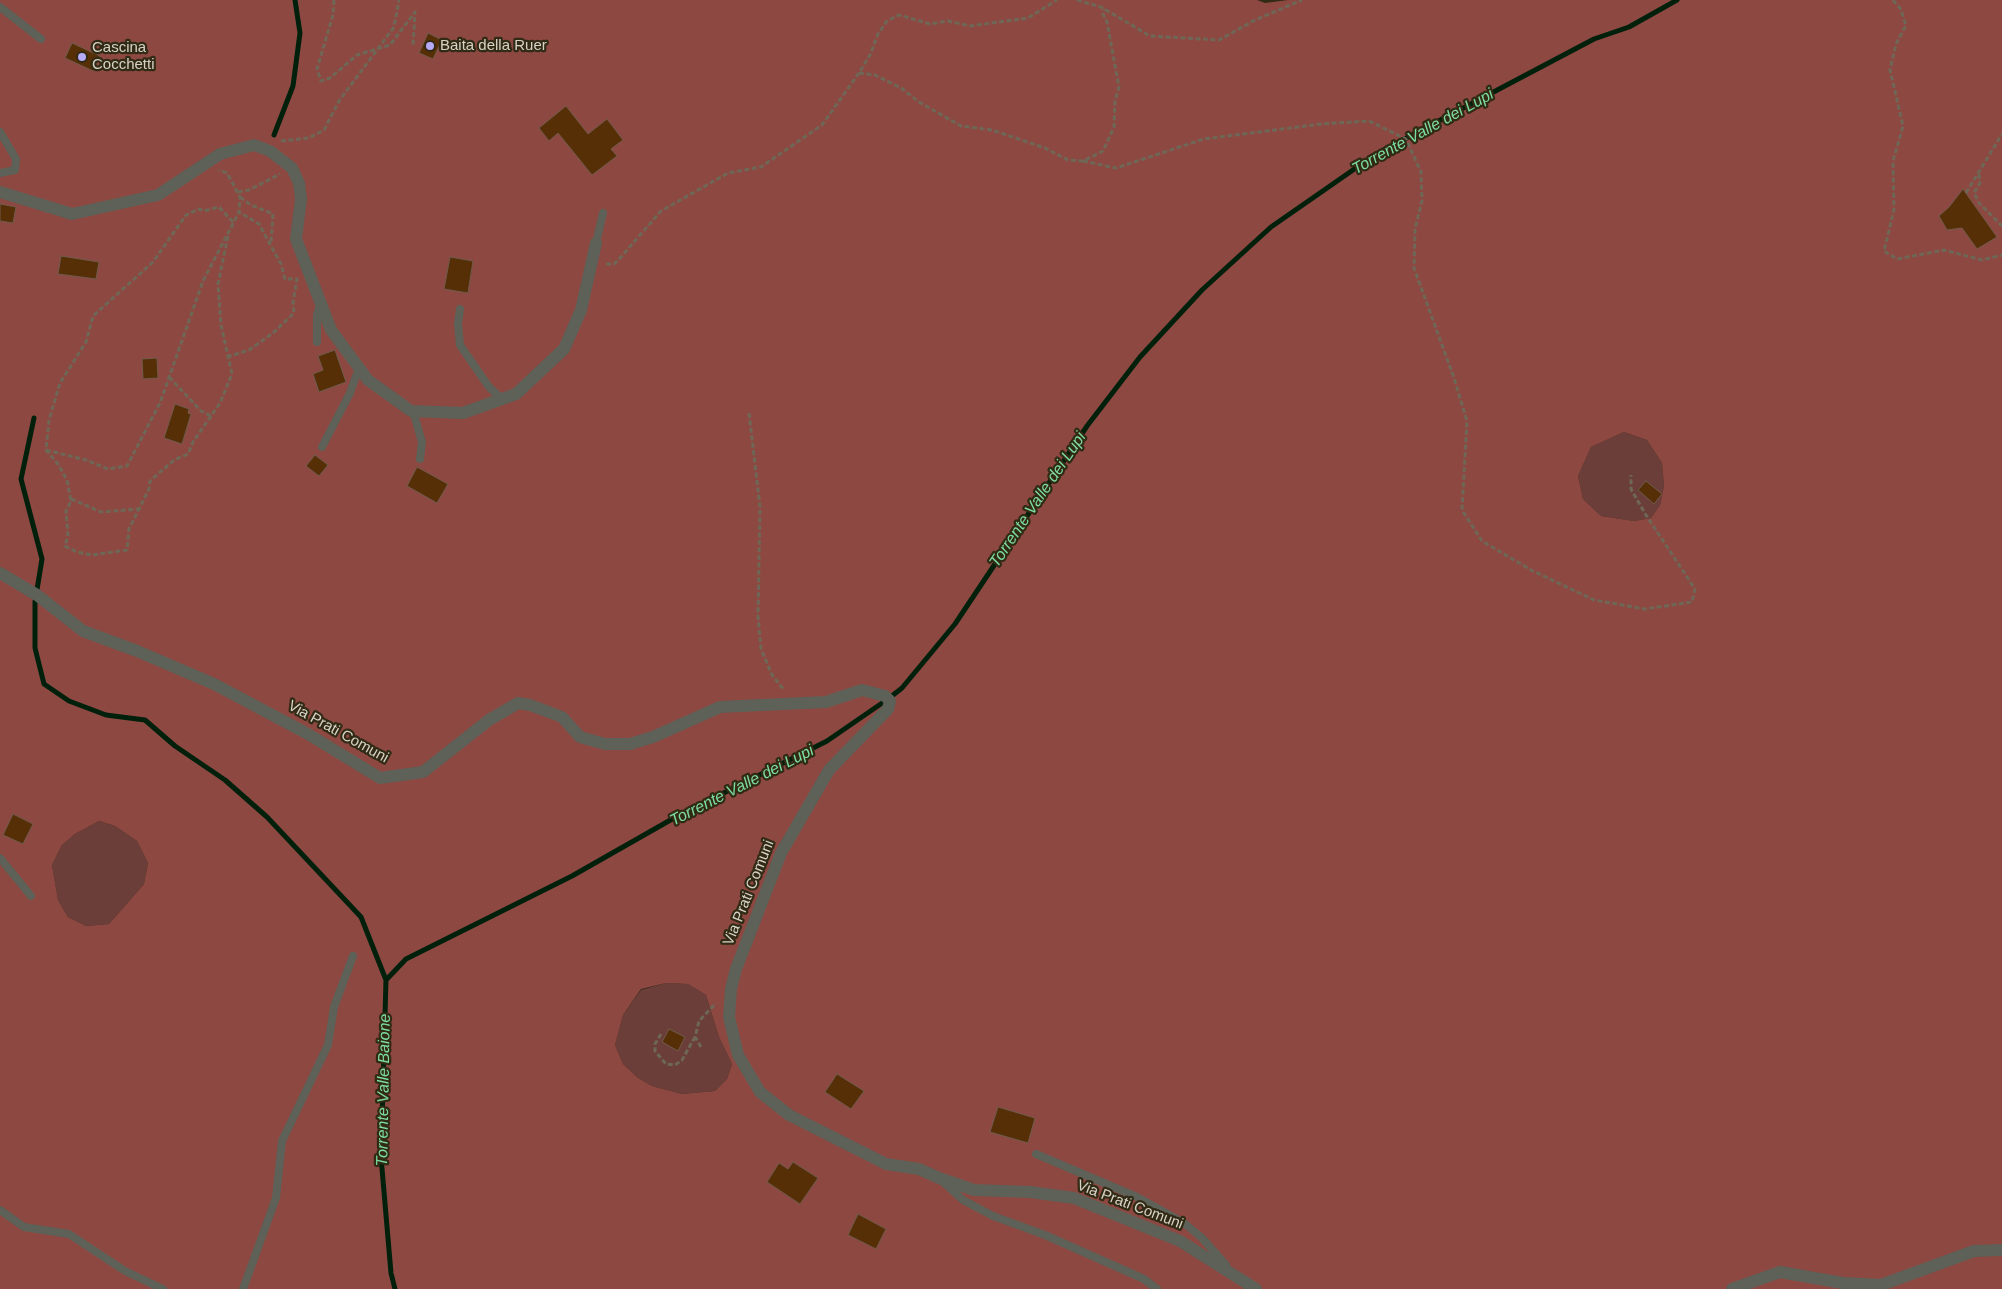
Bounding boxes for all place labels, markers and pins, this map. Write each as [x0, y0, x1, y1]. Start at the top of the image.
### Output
place label: Baita della Ruer [440, 37, 547, 55]
place label: Cascina Cocchetti [92, 39, 155, 74]
marker: Baita della Ruer [424, 40, 436, 52]
marker: Cascina Cocchetti [76, 51, 88, 63]

